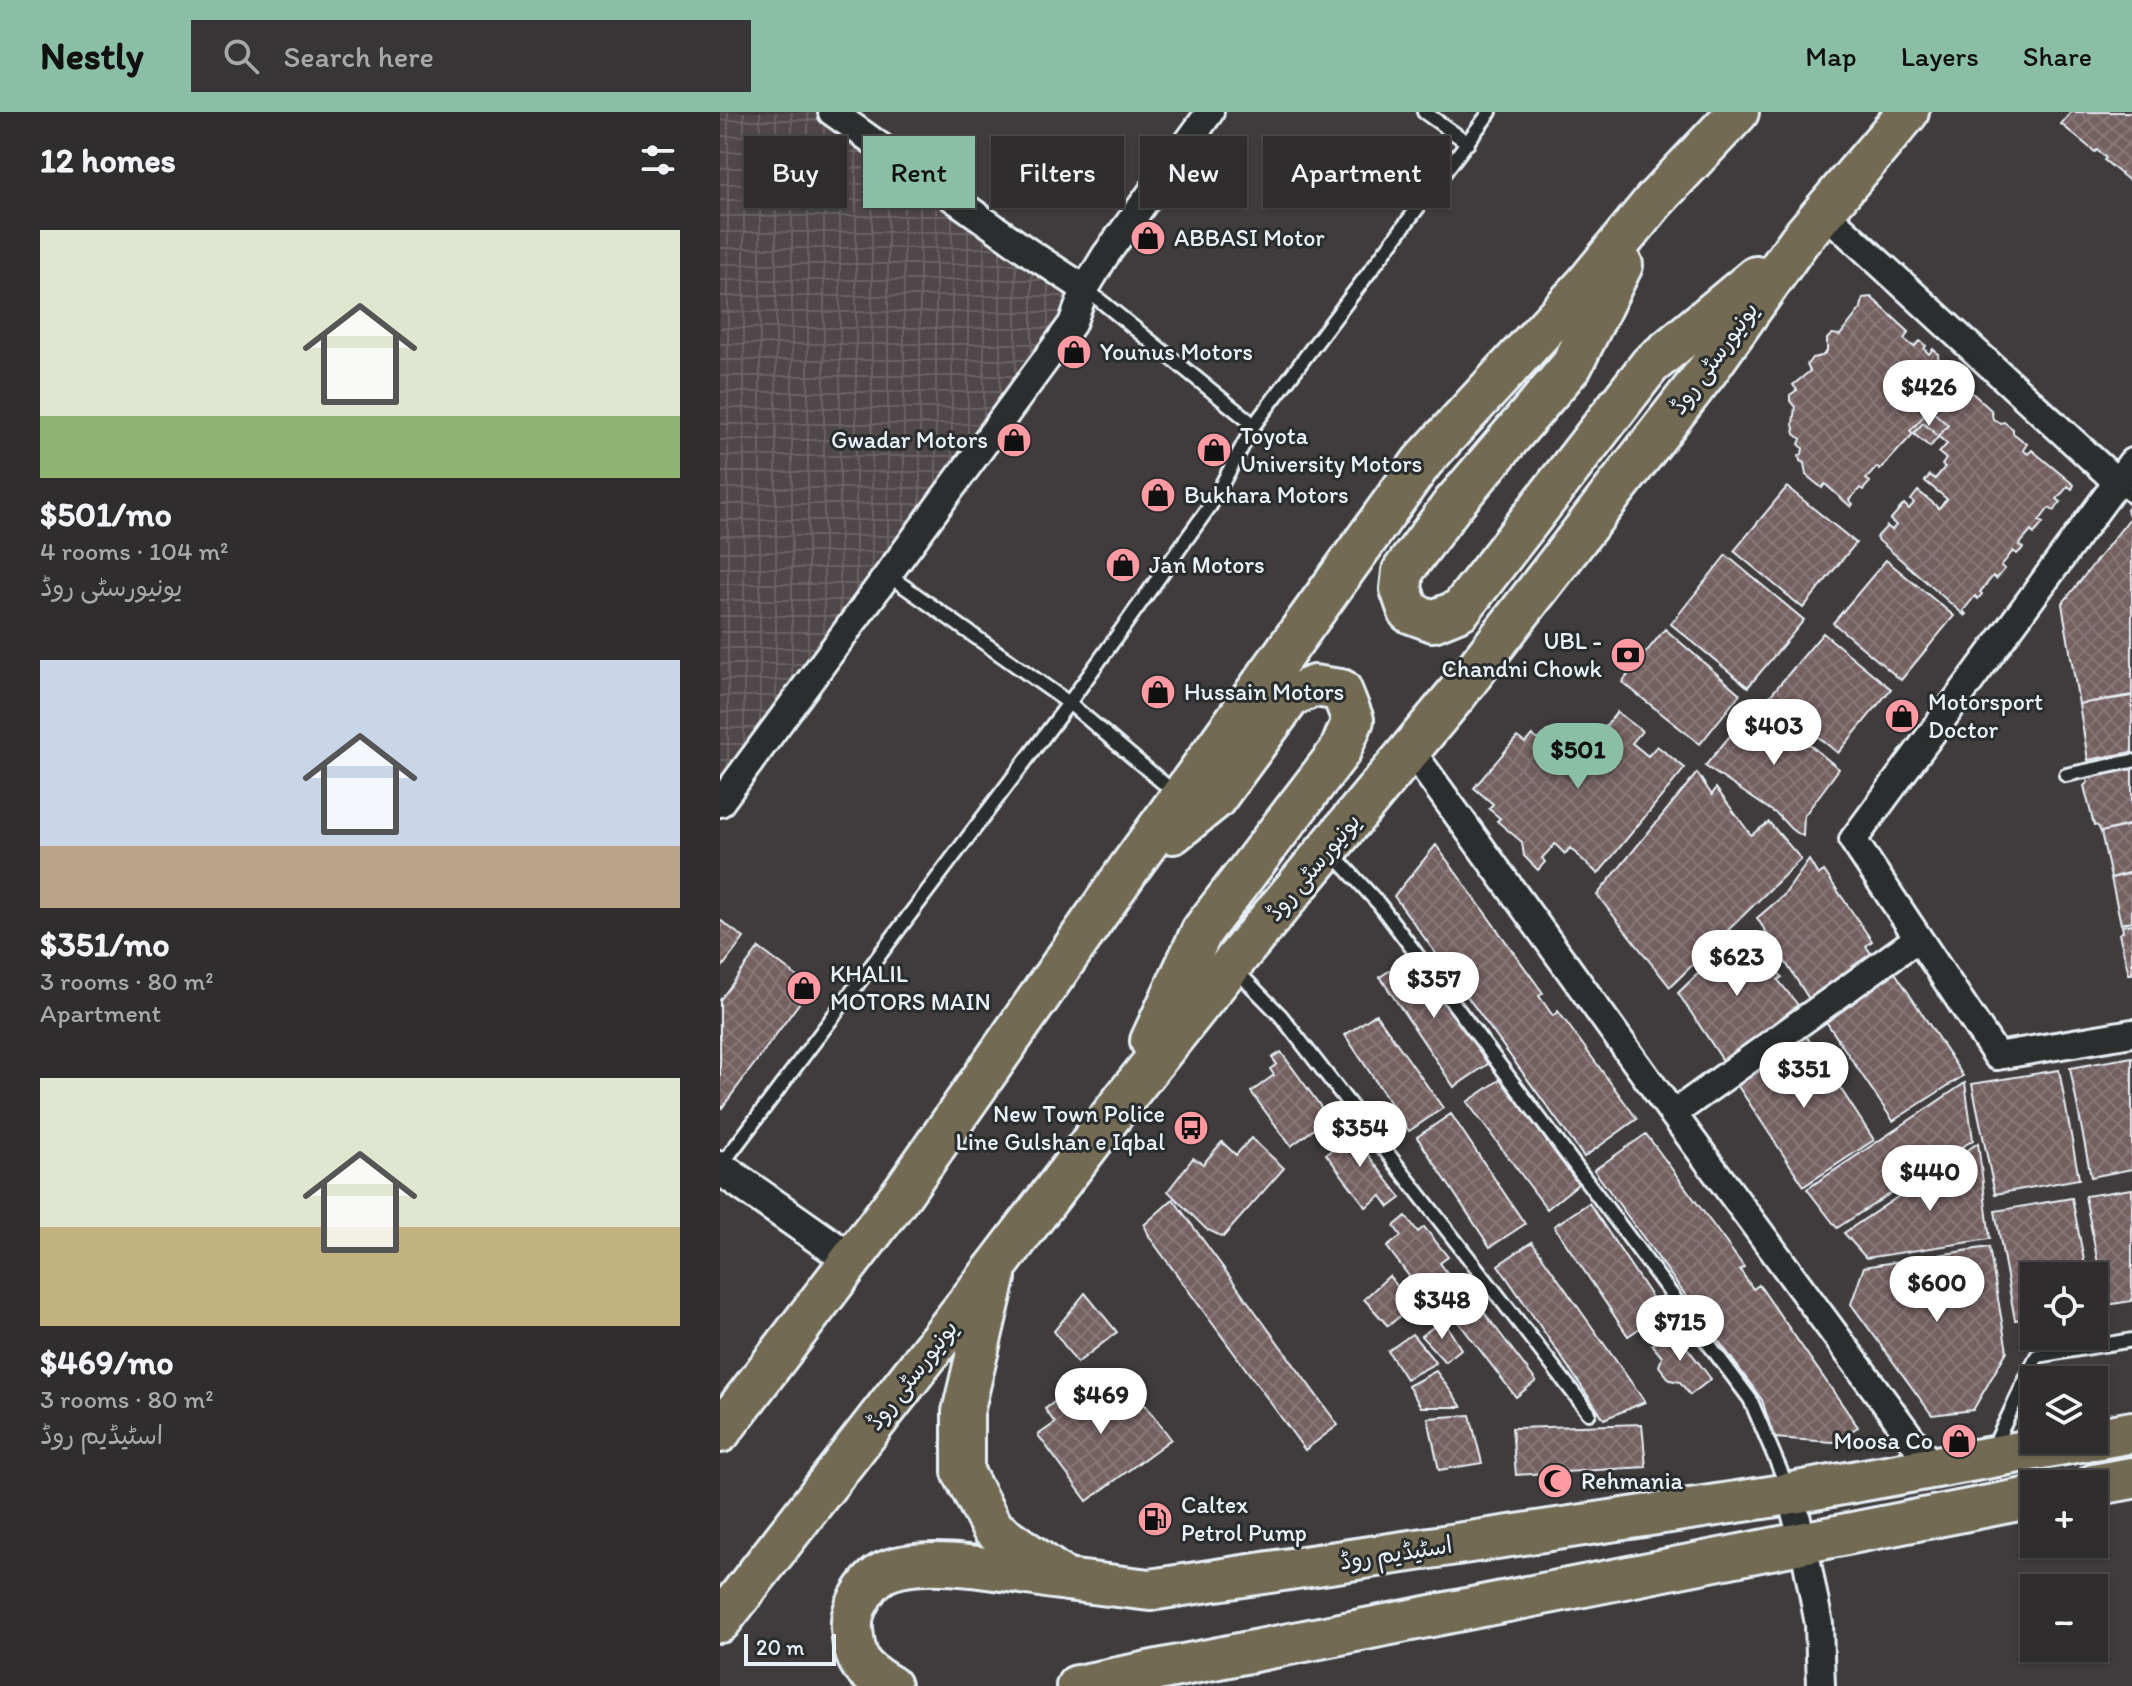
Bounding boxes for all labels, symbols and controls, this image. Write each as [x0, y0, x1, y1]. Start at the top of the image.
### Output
search box [191, 20, 751, 92]
text: Nestly [40, 33, 143, 79]
icon: search [219, 34, 263, 78]
text: Search here [283, 38, 434, 75]
text: Map [1805, 39, 1857, 73]
text: Layers [1901, 39, 1979, 73]
text: Share [2023, 39, 2092, 73]
chip: Buy [744, 136, 847, 208]
chip: Rent [863, 136, 975, 208]
chip: Filters [991, 136, 1124, 208]
chip: New [1140, 136, 1247, 208]
chip: Apartment [1263, 136, 1450, 208]
icon: filters [636, 138, 680, 182]
text: 12 homes [40, 140, 176, 181]
shop icon: ABBASI Motor [1129, 219, 1167, 257]
place label: ABBASI Motor [1174, 223, 1325, 252]
icon: home [288, 282, 432, 426]
street label: یونیورسٹی روڈ [1663, 296, 1765, 420]
shop icon: Younus Motors [1055, 333, 1093, 371]
place label: Younus Motors [1100, 337, 1253, 366]
pin: $426 [1882, 360, 1976, 428]
text: $426 [1901, 370, 1957, 402]
shop icon: Gwadar Motors [995, 421, 1033, 459]
place label: Toyota University Motors [1240, 421, 1422, 478]
place label: Gwadar Motors [831, 425, 988, 454]
shop icon: Toyota University Motors [1195, 431, 1233, 469]
shop icon: Bukhara Motors [1139, 476, 1177, 514]
place label: Bukhara Motors [1184, 480, 1349, 509]
text: $501/mo [40, 494, 172, 535]
text: 4 rooms · 104 m² [40, 535, 228, 567]
shop icon: Jan Motors [1104, 546, 1142, 584]
place label: Jan Motors [1149, 550, 1265, 579]
text: یونیورسٹی روڈ [40, 571, 183, 603]
place label: UBL - Chandni Chowk [1442, 626, 1603, 683]
bank icon: UBL - Chandni Chowk [1609, 636, 1647, 674]
shop icon: Hussain Motors [1139, 673, 1177, 711]
place label: Hussain Motors [1184, 677, 1344, 706]
place label: Motorsport Doctor [1928, 687, 2043, 744]
shop icon: Motorsport Doctor [1883, 697, 1921, 735]
pin: $403 [1727, 699, 1821, 767]
text: $403 [1745, 709, 1804, 741]
icon: home [288, 712, 432, 856]
pin: $501 [1531, 723, 1625, 791]
text: $501 [1551, 733, 1605, 765]
street label: یونیورسٹی روڈ [1259, 807, 1367, 927]
text: $351/mo [40, 924, 170, 965]
pin: $623 [1690, 930, 1784, 998]
text: $623 [1710, 940, 1764, 972]
pin: $357 [1387, 952, 1481, 1020]
place label: KHALIL MOTORS MAIN [830, 959, 991, 1016]
text: $357 [1407, 962, 1461, 994]
text: 3 rooms · 80 m² [40, 965, 214, 997]
shop icon: KHALIL MOTORS MAIN [785, 969, 823, 1007]
text: Apartment [40, 997, 161, 1029]
pin: $351 [1757, 1042, 1851, 1110]
text: $351 [1777, 1052, 1831, 1084]
place label: New Town Police Line Gulshan e Iqbal [956, 1099, 1165, 1156]
pin: $354 [1313, 1101, 1407, 1169]
bus stop icon: New Town Police Line Gulshan e Iqbal [1172, 1109, 1210, 1147]
text: $354 [1332, 1111, 1388, 1143]
icon: home [288, 1130, 432, 1274]
pin: $440 [1883, 1145, 1977, 1213]
text: $440 [1900, 1155, 1960, 1187]
pin: $600 [1890, 1256, 1984, 1324]
map controls [2020, 1262, 2108, 1662]
button: locate [2020, 1262, 2108, 1350]
text: $600 [1908, 1266, 1966, 1298]
pin: $348 [1395, 1273, 1489, 1341]
text: $348 [1413, 1283, 1471, 1315]
pin: $715 [1633, 1295, 1727, 1363]
text: $715 [1654, 1305, 1706, 1337]
street label: یونیورسٹی روڈ [860, 1314, 964, 1436]
text: $469/mo [40, 1342, 174, 1383]
button: layers [2020, 1366, 2108, 1454]
pin: $469 [1054, 1368, 1148, 1436]
text: $469 [1073, 1378, 1129, 1410]
text: 3 rooms · 80 m² [40, 1383, 214, 1415]
text: اسٹیڈیم روڈ [40, 1419, 163, 1451]
shop icon: Moosa Co [1940, 1422, 1978, 1460]
place label: Moosa Co [1833, 1426, 1933, 1455]
mosque icon: Rehmania [1536, 1462, 1574, 1500]
place label: Rehmania [1581, 1466, 1684, 1495]
button: + [2020, 1470, 2108, 1558]
place label: Caltex Petrol Pump [1181, 1490, 1307, 1547]
fuel station icon: Caltex Petrol Pump [1136, 1500, 1174, 1538]
street label: اسٹیڈیم روڈ [1337, 1529, 1455, 1580]
button: − [2020, 1574, 2108, 1662]
scale bar [744, 1630, 836, 1666]
text: 20 m [756, 1634, 805, 1661]

